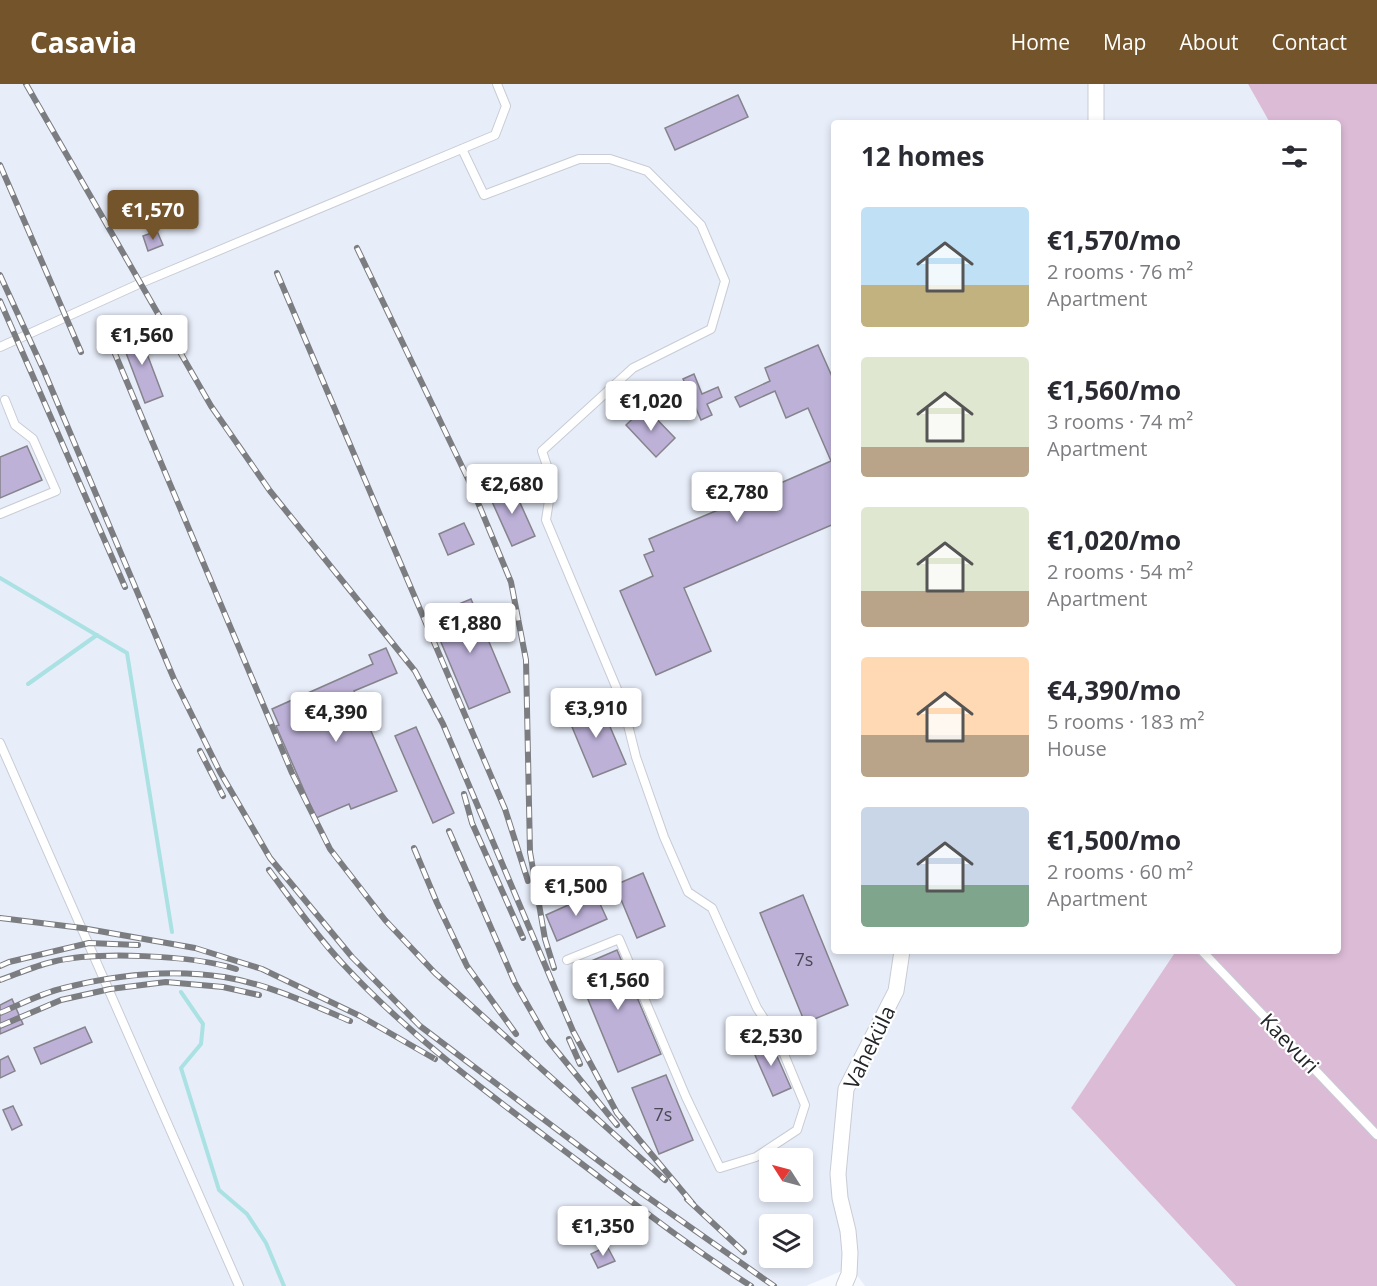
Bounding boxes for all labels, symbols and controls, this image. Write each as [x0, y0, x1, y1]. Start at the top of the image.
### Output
text: Casavia [30, 23, 137, 61]
text: Home [1011, 28, 1070, 56]
text: Map [1103, 28, 1146, 56]
text: About [1179, 28, 1239, 56]
text: Contact [1272, 28, 1347, 56]
text: 12 homes [861, 138, 985, 174]
icon: filters [1278, 140, 1311, 173]
pin: €1,570 [104, 190, 202, 241]
text: €1,570 [122, 196, 184, 223]
text: €1,570/mo [1047, 222, 1181, 258]
icon: home [909, 231, 981, 303]
text: 2 rooms · 76 m² [1047, 258, 1193, 285]
text: Apartment [1047, 285, 1147, 312]
pin: €1,560 [93, 315, 191, 366]
text: €1,560 [111, 321, 173, 348]
text: €1,560/mo [1047, 372, 1181, 408]
pin: €1,020 [602, 381, 700, 432]
icon: home [909, 381, 981, 453]
text: €1,020 [620, 387, 682, 414]
text: 3 rooms · 74 m² [1047, 408, 1193, 435]
text: Apartment [1047, 435, 1147, 462]
pin: €2,680 [463, 464, 561, 515]
text: €2,680 [481, 470, 543, 497]
pin: €2,780 [688, 472, 786, 523]
text: €2,780 [706, 478, 768, 505]
text: €1,020/mo [1047, 522, 1181, 558]
icon: home [909, 531, 981, 603]
text: 2 rooms · 54 m² [1047, 558, 1193, 585]
text: Apartment [1047, 585, 1147, 612]
pin: €1,880 [421, 603, 519, 654]
text: €1,880 [439, 609, 501, 636]
text: €4,390/mo [1047, 672, 1181, 708]
icon: home [909, 681, 981, 753]
pin: €3,910 [547, 688, 645, 739]
pin: €4,390 [287, 692, 385, 743]
text: €3,910 [565, 694, 627, 721]
text: €4,390 [305, 698, 367, 725]
text: 5 rooms · 183 m² [1047, 708, 1205, 735]
text: House [1047, 735, 1107, 762]
text: €1,500/mo [1047, 822, 1181, 858]
icon: home [909, 831, 981, 903]
text: 2 rooms · 60 m² [1047, 858, 1193, 885]
pin: €1,500 [527, 866, 625, 917]
text: €1,500 [545, 872, 607, 899]
text: Apartment [1047, 885, 1147, 912]
house number: 7s [795, 947, 813, 971]
pin: €1,560 [569, 960, 667, 1011]
text: €1,560 [587, 966, 649, 993]
street label: Vaheküla [837, 1001, 901, 1093]
street label: Kaevuri [1254, 1007, 1326, 1079]
pin: €2,530 [722, 1016, 820, 1067]
text: €2,530 [740, 1022, 802, 1049]
house number: 7s [654, 1102, 672, 1126]
north arrow [759, 1148, 813, 1202]
map controls [759, 1148, 813, 1268]
pin: €1,350 [554, 1206, 652, 1257]
text: €1,350 [572, 1212, 634, 1239]
button: layers [759, 1214, 813, 1268]

